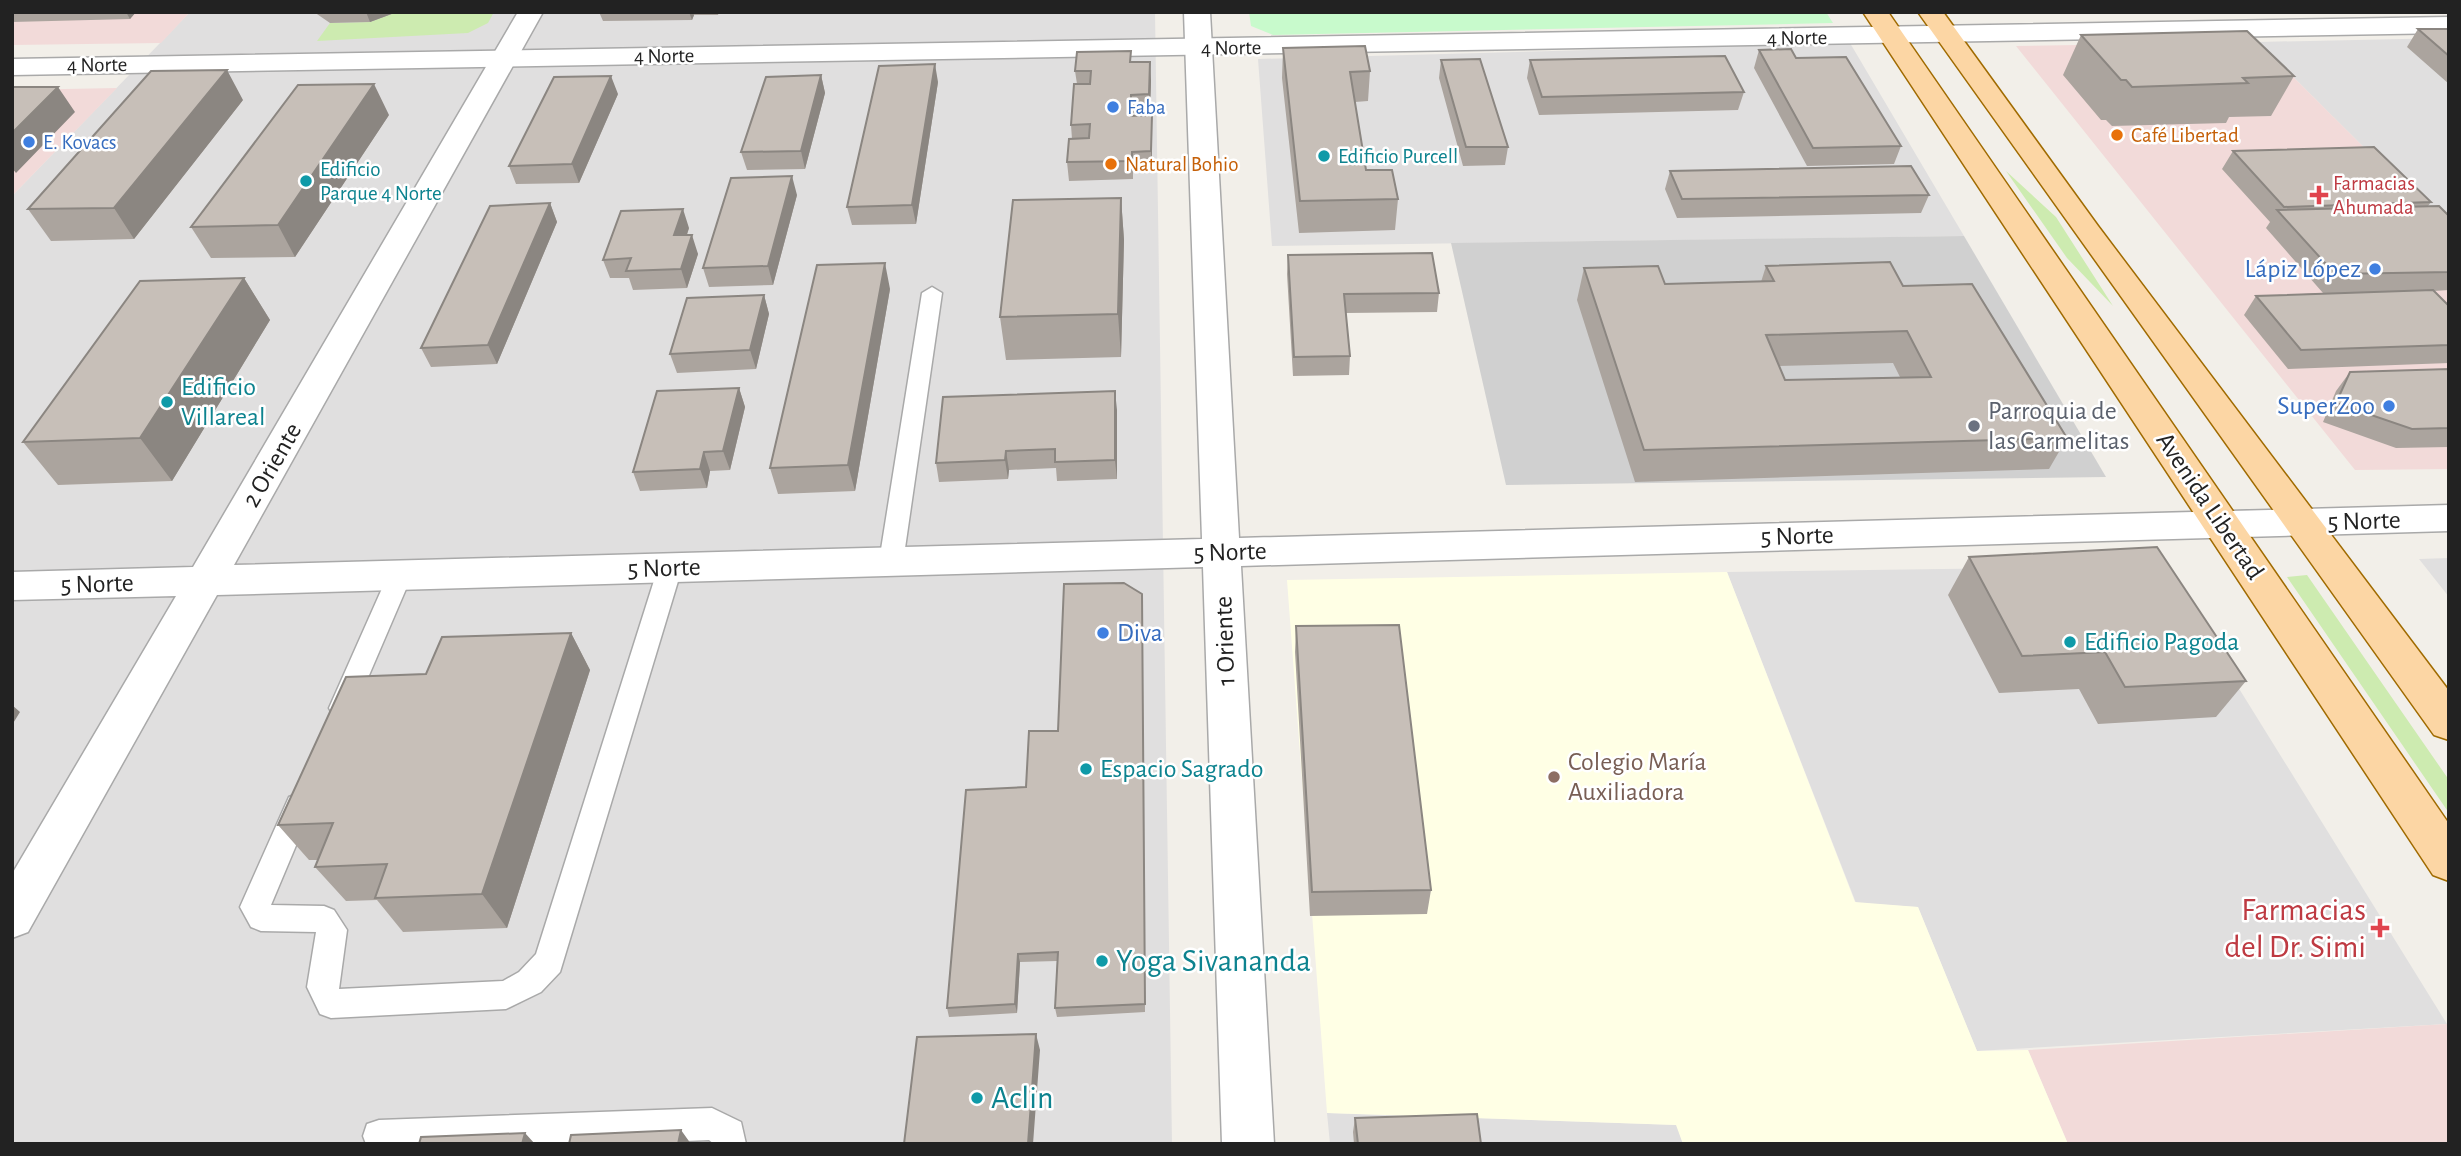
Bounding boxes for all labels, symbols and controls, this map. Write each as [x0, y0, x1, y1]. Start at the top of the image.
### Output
street label: 4 Norte [1767, 27, 1827, 49]
street label: 4 Norte [1201, 37, 1261, 59]
street label: 4 Norte [634, 45, 694, 67]
street label: 4 Norte [67, 54, 127, 76]
place label: Faba [1127, 97, 1166, 118]
marker: Faba [1105, 99, 1121, 115]
place label: Café Libertad [2131, 125, 2239, 146]
marker: Café Libertad [2109, 127, 2125, 143]
place label: E. Kovacs [43, 132, 117, 153]
marker: E. Kovacs [21, 134, 37, 150]
place label: Edificio Purcell [1338, 146, 1458, 167]
marker: Edificio Purcell [1316, 148, 1332, 164]
place label: Natural Bohio [1125, 154, 1238, 175]
marker: Natural Bohio [1103, 156, 1119, 172]
place label: Edificio Parque 4 Norte [320, 159, 442, 204]
marker: Edificio Parque 4 Norte [298, 173, 314, 189]
place label: Farmacias Ahumada [2333, 173, 2415, 218]
marker: Farmacias Ahumada [2311, 187, 2327, 203]
place label: Lápiz López [2244, 256, 2361, 282]
marker: Lápiz López [2367, 261, 2383, 277]
place label: Edificio Villareal [181, 374, 265, 430]
place label: SuperZoo [2277, 393, 2375, 419]
marker: Edificio Villareal [159, 394, 175, 410]
place label: Parroquia de las Carmelitas [1988, 398, 2129, 454]
marker: SuperZoo [2381, 398, 2397, 414]
street label: 2 Oriente [238, 418, 306, 512]
marker: Parroquia de las Carmelitas [1966, 418, 1982, 434]
street label: Avenida Libertad [2151, 428, 2269, 584]
street label: 5 Norte [2327, 507, 2401, 535]
street label: 5 Norte [1760, 522, 1834, 550]
street label: 5 Norte [1193, 538, 1267, 566]
street label: 5 Norte [627, 554, 701, 582]
street label: 5 Norte [60, 570, 134, 598]
street label: 1 Oriente [1210, 596, 1240, 686]
place label: Diva [1117, 620, 1163, 646]
marker: Diva [1095, 625, 1111, 641]
place label: Edificio Pagoda [2084, 629, 2239, 655]
marker: Edificio Pagoda [2062, 634, 2078, 650]
place label: Colegio María Auxiliadora [1568, 749, 1707, 805]
place label: Espacio Sagrado [1100, 756, 1264, 782]
marker: Espacio Sagrado [1078, 761, 1094, 777]
marker: Colegio María Auxiliadora [1546, 769, 1562, 785]
place label: Farmacias del Dr. Simi [2224, 894, 2366, 963]
marker: Farmacias del Dr. Simi [2372, 920, 2388, 936]
place label: Yoga Sivananda [1116, 945, 1311, 977]
marker: Yoga Sivananda [1094, 953, 1110, 969]
place label: Aclin [991, 1082, 1053, 1114]
marker: Aclin [969, 1090, 985, 1106]

